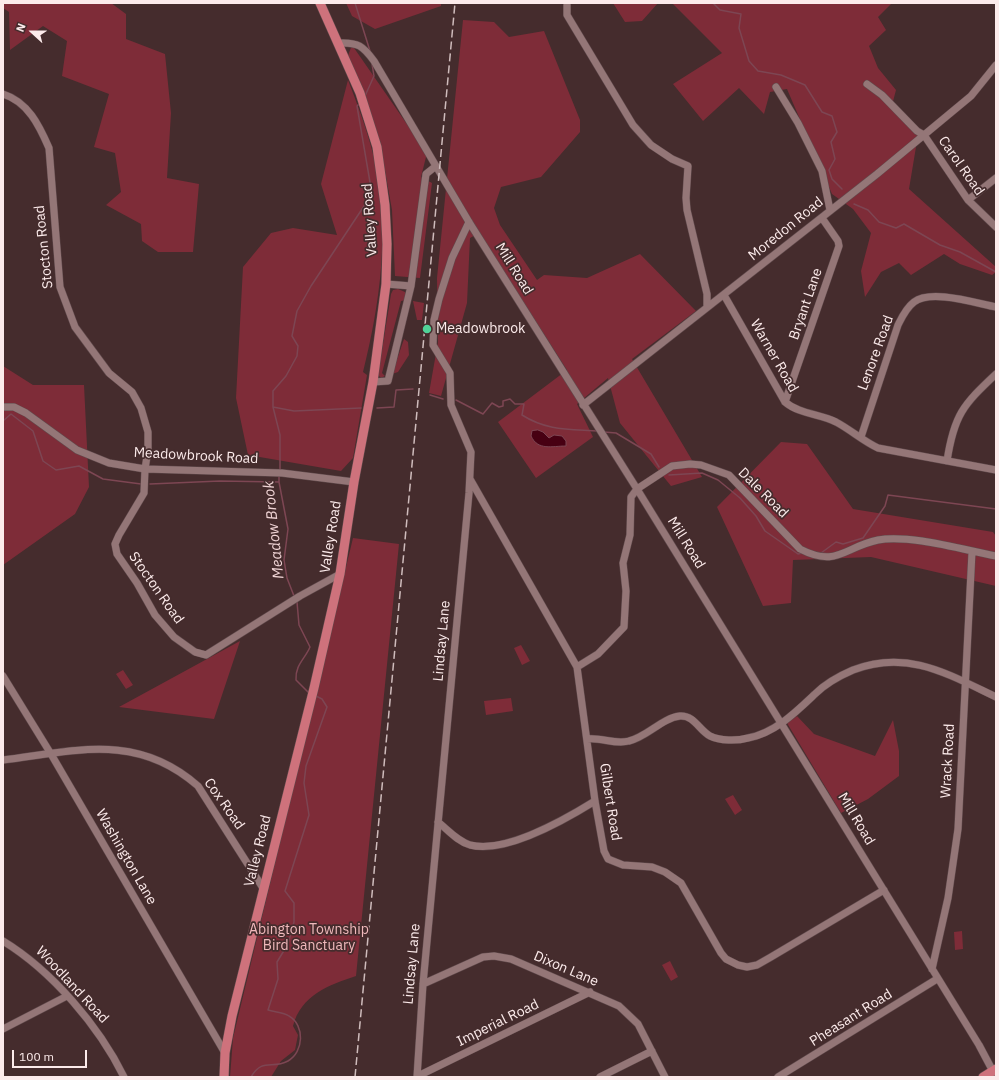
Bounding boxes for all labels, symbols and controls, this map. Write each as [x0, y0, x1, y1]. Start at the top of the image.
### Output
north arrow [12, 12, 52, 52]
text: N [13, 21, 29, 34]
street label: Carol Road [935, 133, 987, 199]
street label: Valley Road [359, 183, 381, 257]
street label: Moredon Road [745, 194, 827, 264]
street label: Stocton Road [31, 204, 57, 290]
street label: Mill Road [492, 240, 536, 298]
street label: Bryant Lane [786, 266, 826, 342]
street label: Lenore Road [855, 313, 897, 393]
street label: Warner Road [746, 317, 802, 395]
place label: Meadowbrook [436, 321, 525, 337]
marker: Meadowbrook [421, 323, 433, 335]
street label: Meadowbrook Road [133, 444, 259, 468]
street label: Dale Road [734, 464, 792, 522]
water label: Meadow Brook [260, 480, 288, 580]
street label: Valley Road [317, 500, 345, 574]
street label: Mill Road [664, 514, 708, 572]
street label: Stocton Road [125, 549, 187, 627]
street label: Lindsay Lane [430, 600, 454, 682]
street label: Wrack Road [938, 723, 958, 799]
street label: Gilbert Road [596, 762, 624, 842]
street label: Cox Road [200, 775, 248, 833]
street label: Mill Road [834, 790, 878, 848]
street label: Washington Lane [92, 806, 160, 908]
street label: Valley Road [241, 813, 275, 889]
park label: Abington Township Bird Sanctuary [249, 922, 369, 954]
street label: Lindsay Lane [400, 923, 424, 1005]
street label: Woodland Road [32, 943, 112, 1027]
street label: Dixon Lane [531, 948, 601, 990]
street label: Pheasant Road [807, 986, 895, 1050]
street label: Imperial Road [454, 996, 542, 1050]
scale bar [14, 1042, 89, 1068]
text: 100 m [19, 1049, 54, 1064]

